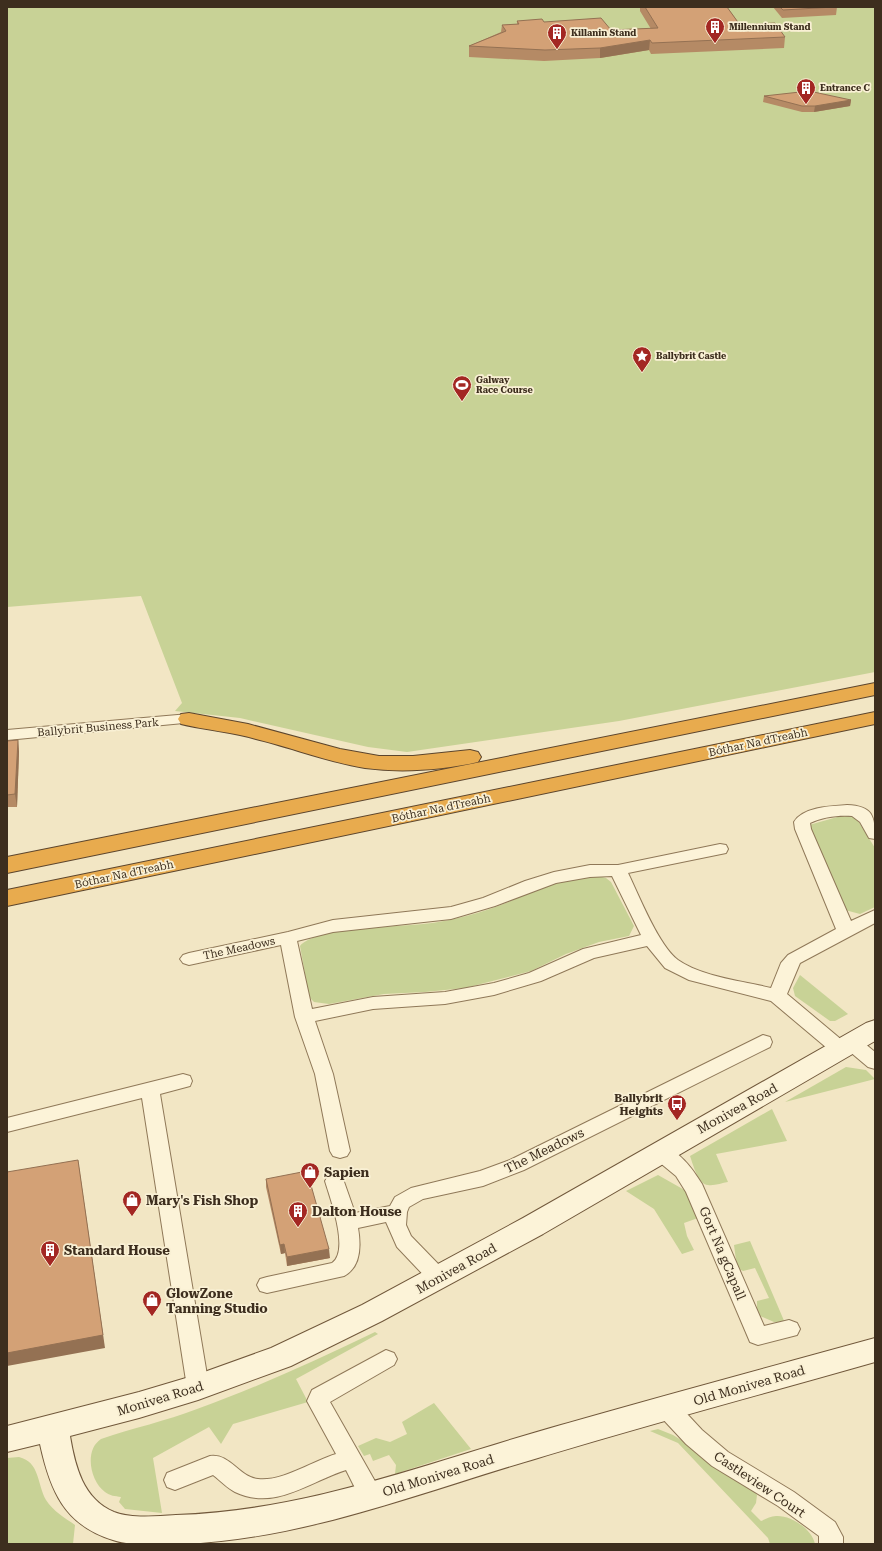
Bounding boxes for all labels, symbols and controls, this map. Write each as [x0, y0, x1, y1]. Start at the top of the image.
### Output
building icon: Millennium Stand [704, 16, 726, 44]
building icon: Killanin Stand [546, 22, 568, 50]
place label: Millennium Stand [729, 22, 811, 32]
place label: Killanin Stand [571, 28, 636, 38]
building icon: Entrance C [795, 77, 817, 105]
place label: Entrance C [820, 83, 871, 93]
place icon: Ballybrit Castle [631, 345, 653, 373]
place label: Ballybrit Castle [656, 351, 727, 361]
sports icon: Galway Race Course [451, 374, 473, 402]
place label: Galway Race Course [476, 375, 533, 395]
street label: Ballybrit Business Park [37, 716, 159, 739]
street label: Bóthar Na dTreabh [707, 726, 809, 759]
street label: Bóthar Na dTreabh [390, 792, 492, 825]
street label: Bóthar Na dTreabh [73, 858, 175, 891]
street label: The Meadows [202, 935, 276, 962]
street label: Monivea Road [695, 1080, 781, 1137]
place label: Ballybrit Heights [614, 1092, 664, 1118]
bus stop icon: Ballybrit Heights [666, 1093, 688, 1121]
street label: The Meadows [502, 1125, 586, 1176]
shop icon: Sapien [299, 1161, 321, 1189]
place label: Sapien [324, 1165, 370, 1180]
shop icon: Mary's Fish Shop [121, 1189, 143, 1217]
place label: Mary's Fish Shop [146, 1193, 258, 1208]
building icon: Dalton House [287, 1200, 309, 1228]
place label: Dalton House [312, 1204, 402, 1219]
street label: Gort Na gCapall [696, 1204, 749, 1302]
building icon: Standard House [39, 1239, 61, 1267]
street label: Monivea Road [414, 1240, 500, 1297]
place label: Standard House [64, 1243, 170, 1258]
place label: GlowZone Tanning Studio [166, 1286, 268, 1316]
shop icon: GlowZone Tanning Studio [141, 1289, 163, 1317]
street label: Old Monivea Road [692, 1362, 807, 1409]
street label: Monivea Road [115, 1378, 206, 1419]
street label: Castleview Court [711, 1448, 808, 1521]
street label: Old Monivea Road [381, 1451, 496, 1500]

